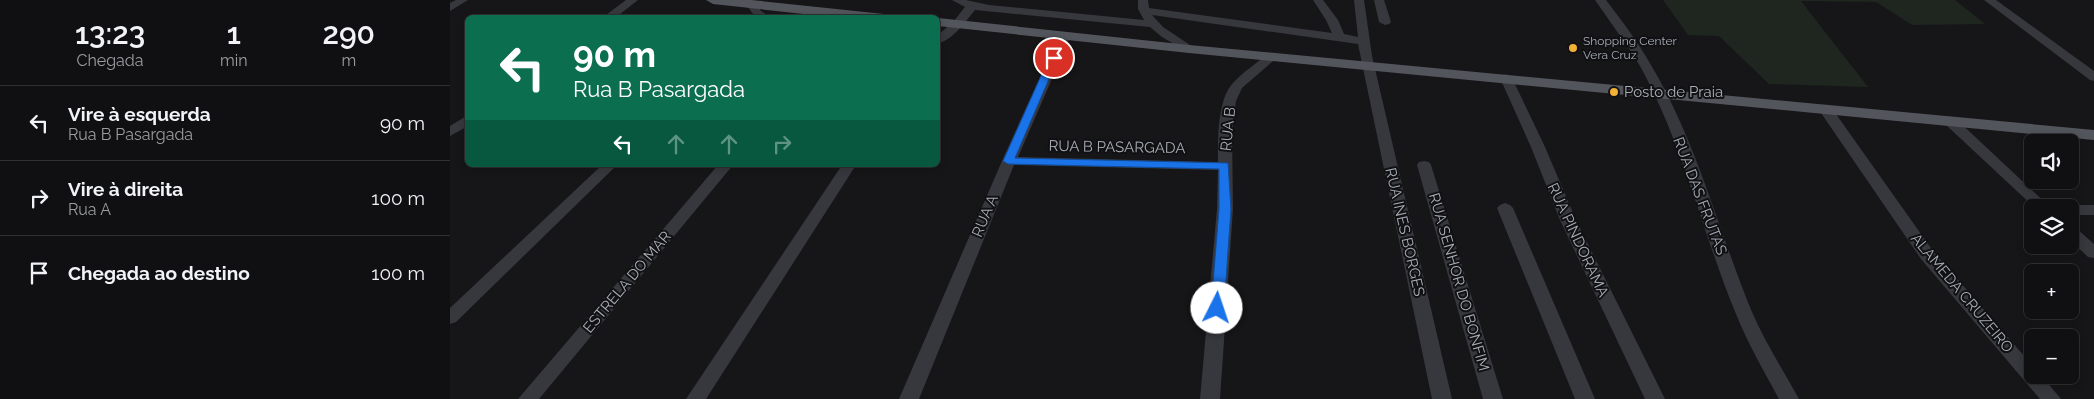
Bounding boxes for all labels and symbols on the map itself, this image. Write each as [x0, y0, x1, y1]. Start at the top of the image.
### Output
place label: Shopping Center Vera Cruz [1583, 34, 1677, 62]
pin [1033, 37, 1075, 79]
marker: Shopping Center Vera Cruz [1567, 42, 1579, 54]
place label: Posto de Praia [1624, 83, 1723, 101]
marker: Posto de Praia [1608, 86, 1620, 98]
street label: RUA B [1217, 106, 1239, 152]
street label: RUA DAS FRUTAS [1669, 135, 1731, 257]
street label: RUA B PASARGADA [1048, 137, 1186, 157]
street label: RUA INES BORGES [1381, 166, 1429, 298]
street label: RUA PINDORAMA [1544, 180, 1612, 300]
street label: RUA SENHOR DO BONFIM [1425, 191, 1493, 373]
street label: RUA A [968, 192, 1002, 240]
street label: ESTRELA DO MAR [579, 227, 675, 337]
street label: ALAMEDA CRUZEIRO [1907, 230, 2017, 356]
position arrow [1190, 281, 1242, 333]

